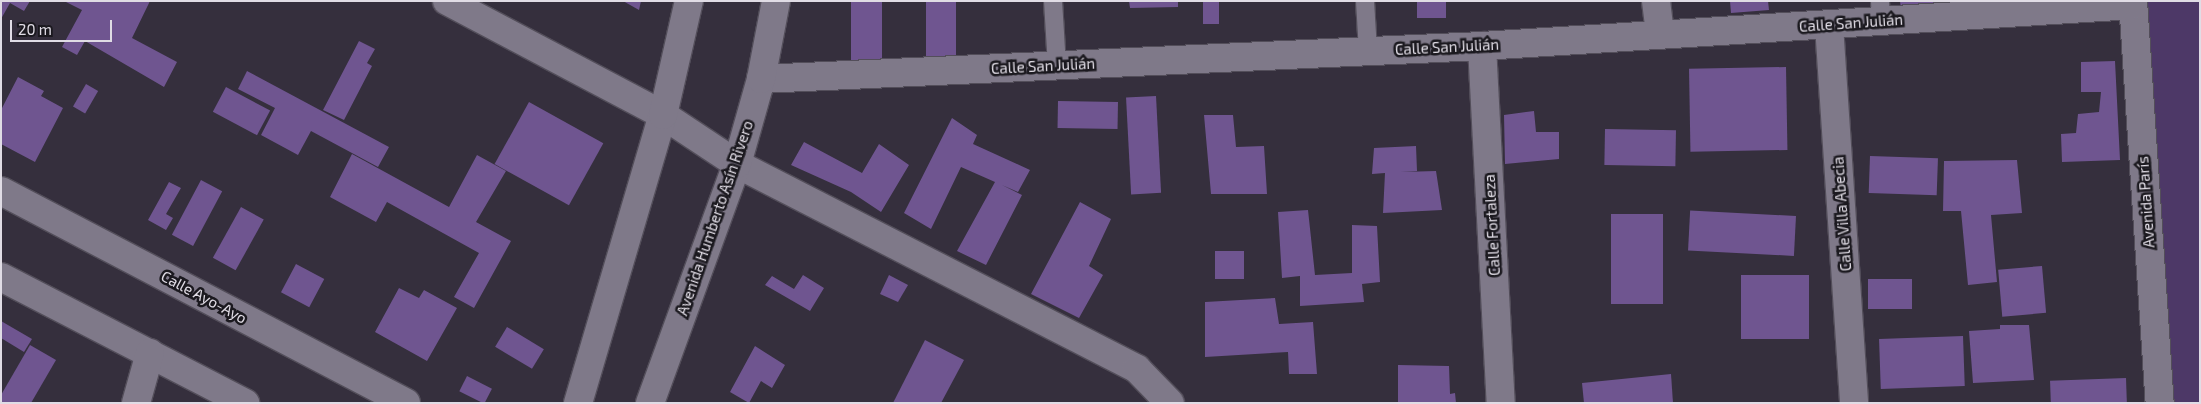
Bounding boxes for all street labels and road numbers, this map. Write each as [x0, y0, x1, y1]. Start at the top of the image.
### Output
street label: Calle San Julián [1798, 10, 1904, 36]
street label: Calle San Julián [1394, 35, 1500, 59]
street label: Calle San Julián [990, 54, 1096, 78]
street label: Avenida Humberto Asín Rivero [673, 118, 757, 318]
street label: Calle Villa Abecia [1829, 156, 1855, 272]
street label: Avenida París [2134, 156, 2158, 248]
street label: Calle Fortaleza [1480, 174, 1504, 276]
street label: Calle Ayo-Ayo [158, 267, 250, 327]

